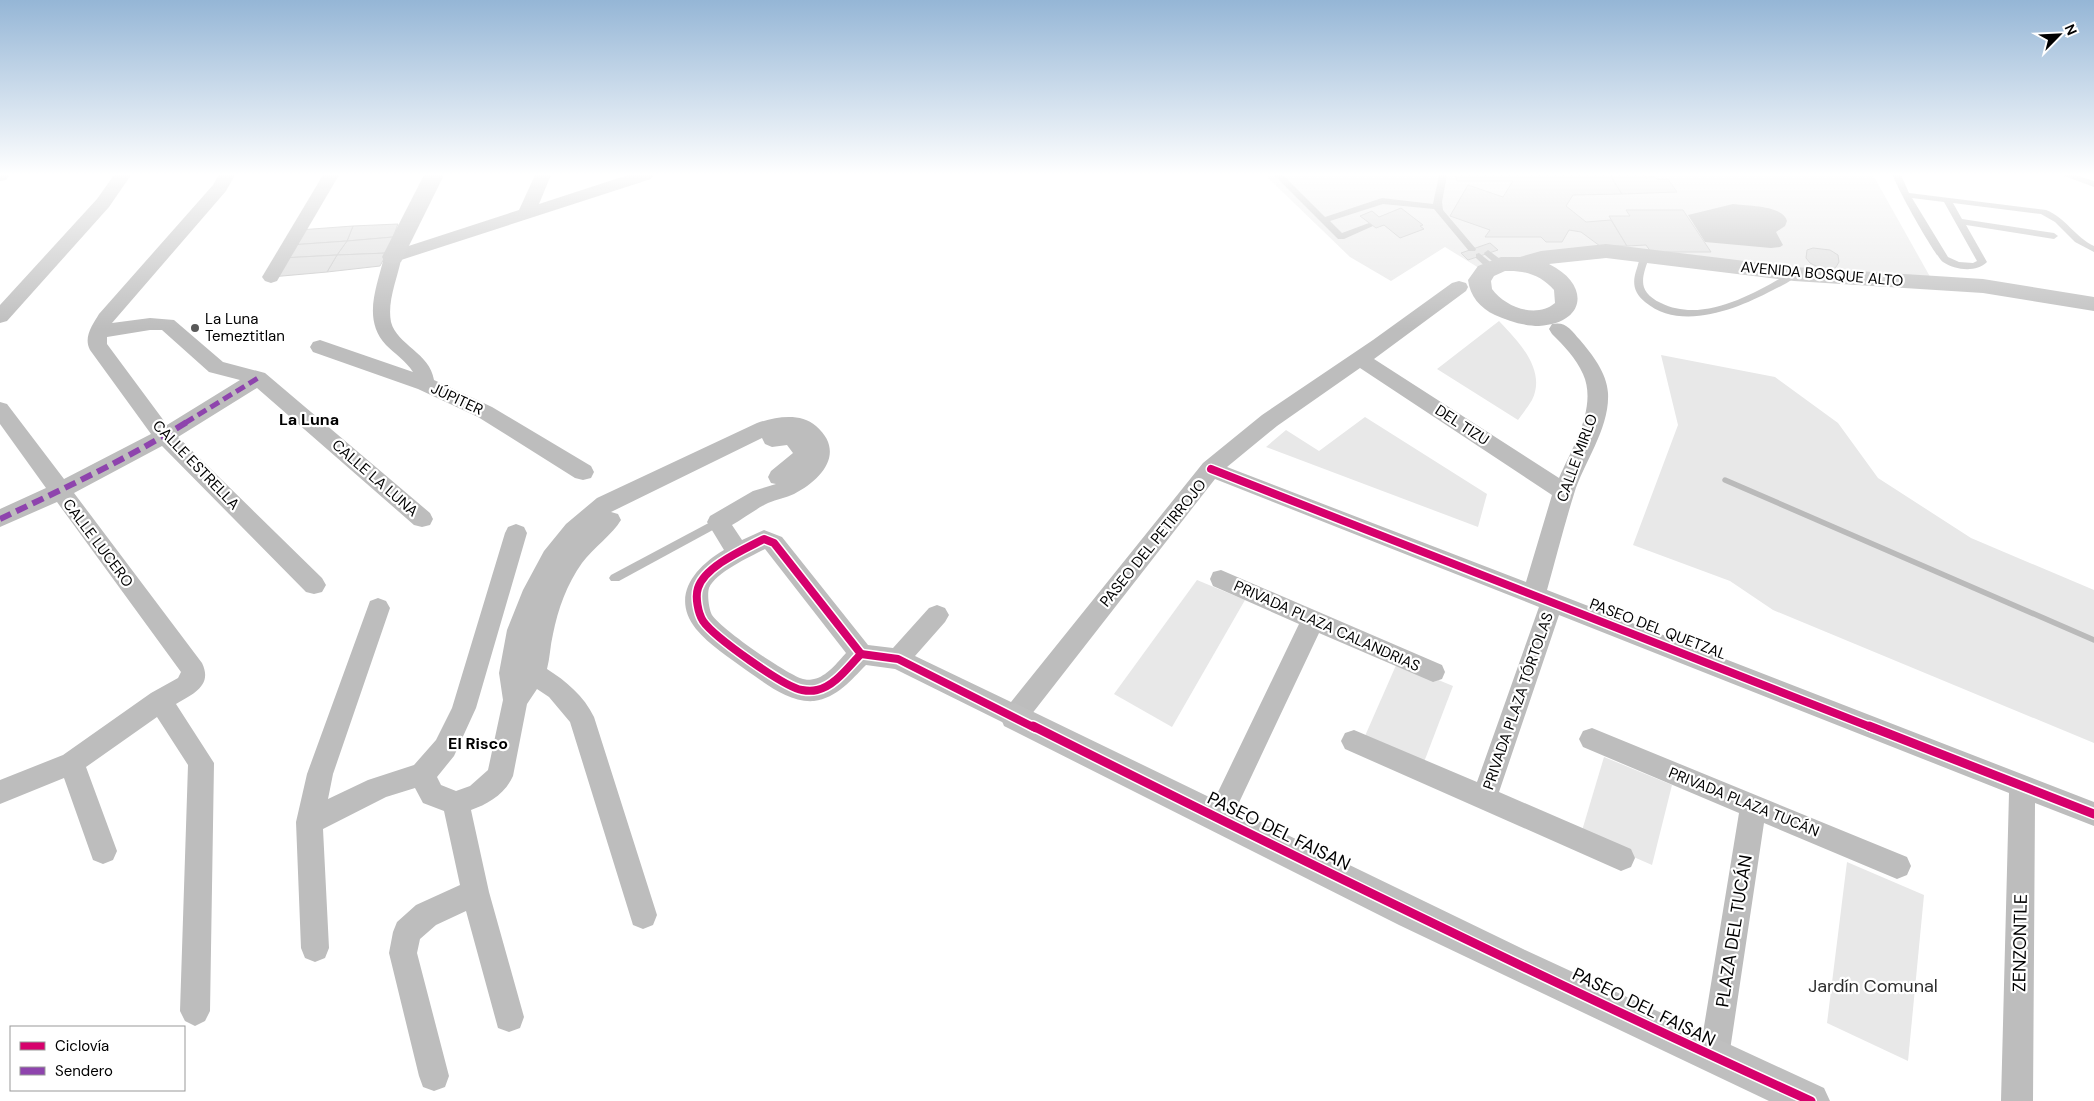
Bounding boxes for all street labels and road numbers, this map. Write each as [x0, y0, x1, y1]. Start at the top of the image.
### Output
street label: AVENIDA BOSQUE ALTO [1740, 257, 1904, 291]
street label: JÚPITER [428, 378, 486, 420]
street label: DEL TIZU [1431, 400, 1493, 450]
street label: CALLE MIRLO [1552, 411, 1602, 505]
street label: CALLE ESTRELLA [148, 416, 244, 514]
street label: CALLE LA LUNA [328, 435, 422, 521]
street label: PASEO DEL PETIRROJO [1095, 475, 1211, 611]
street label: CALLE LUCERO [58, 495, 138, 591]
street label: PRIVADA PLAZA CALANDRIAS [1231, 576, 1424, 676]
street label: PASEO DEL QUETZAL [1587, 594, 1729, 664]
street label: PRIVADA PLAZA TÓRTOLAS [1478, 609, 1558, 792]
street label: PRIVADA PLAZA TUCÁN [1666, 763, 1822, 841]
street label: PASEO DEL FAISAN [1203, 786, 1355, 876]
street label: PLAZA DEL TUCÁN [1710, 853, 1758, 1009]
street label: ZENZONTLE [2007, 894, 2033, 992]
street label: PASEO DEL FAISAN [1568, 962, 1720, 1052]

